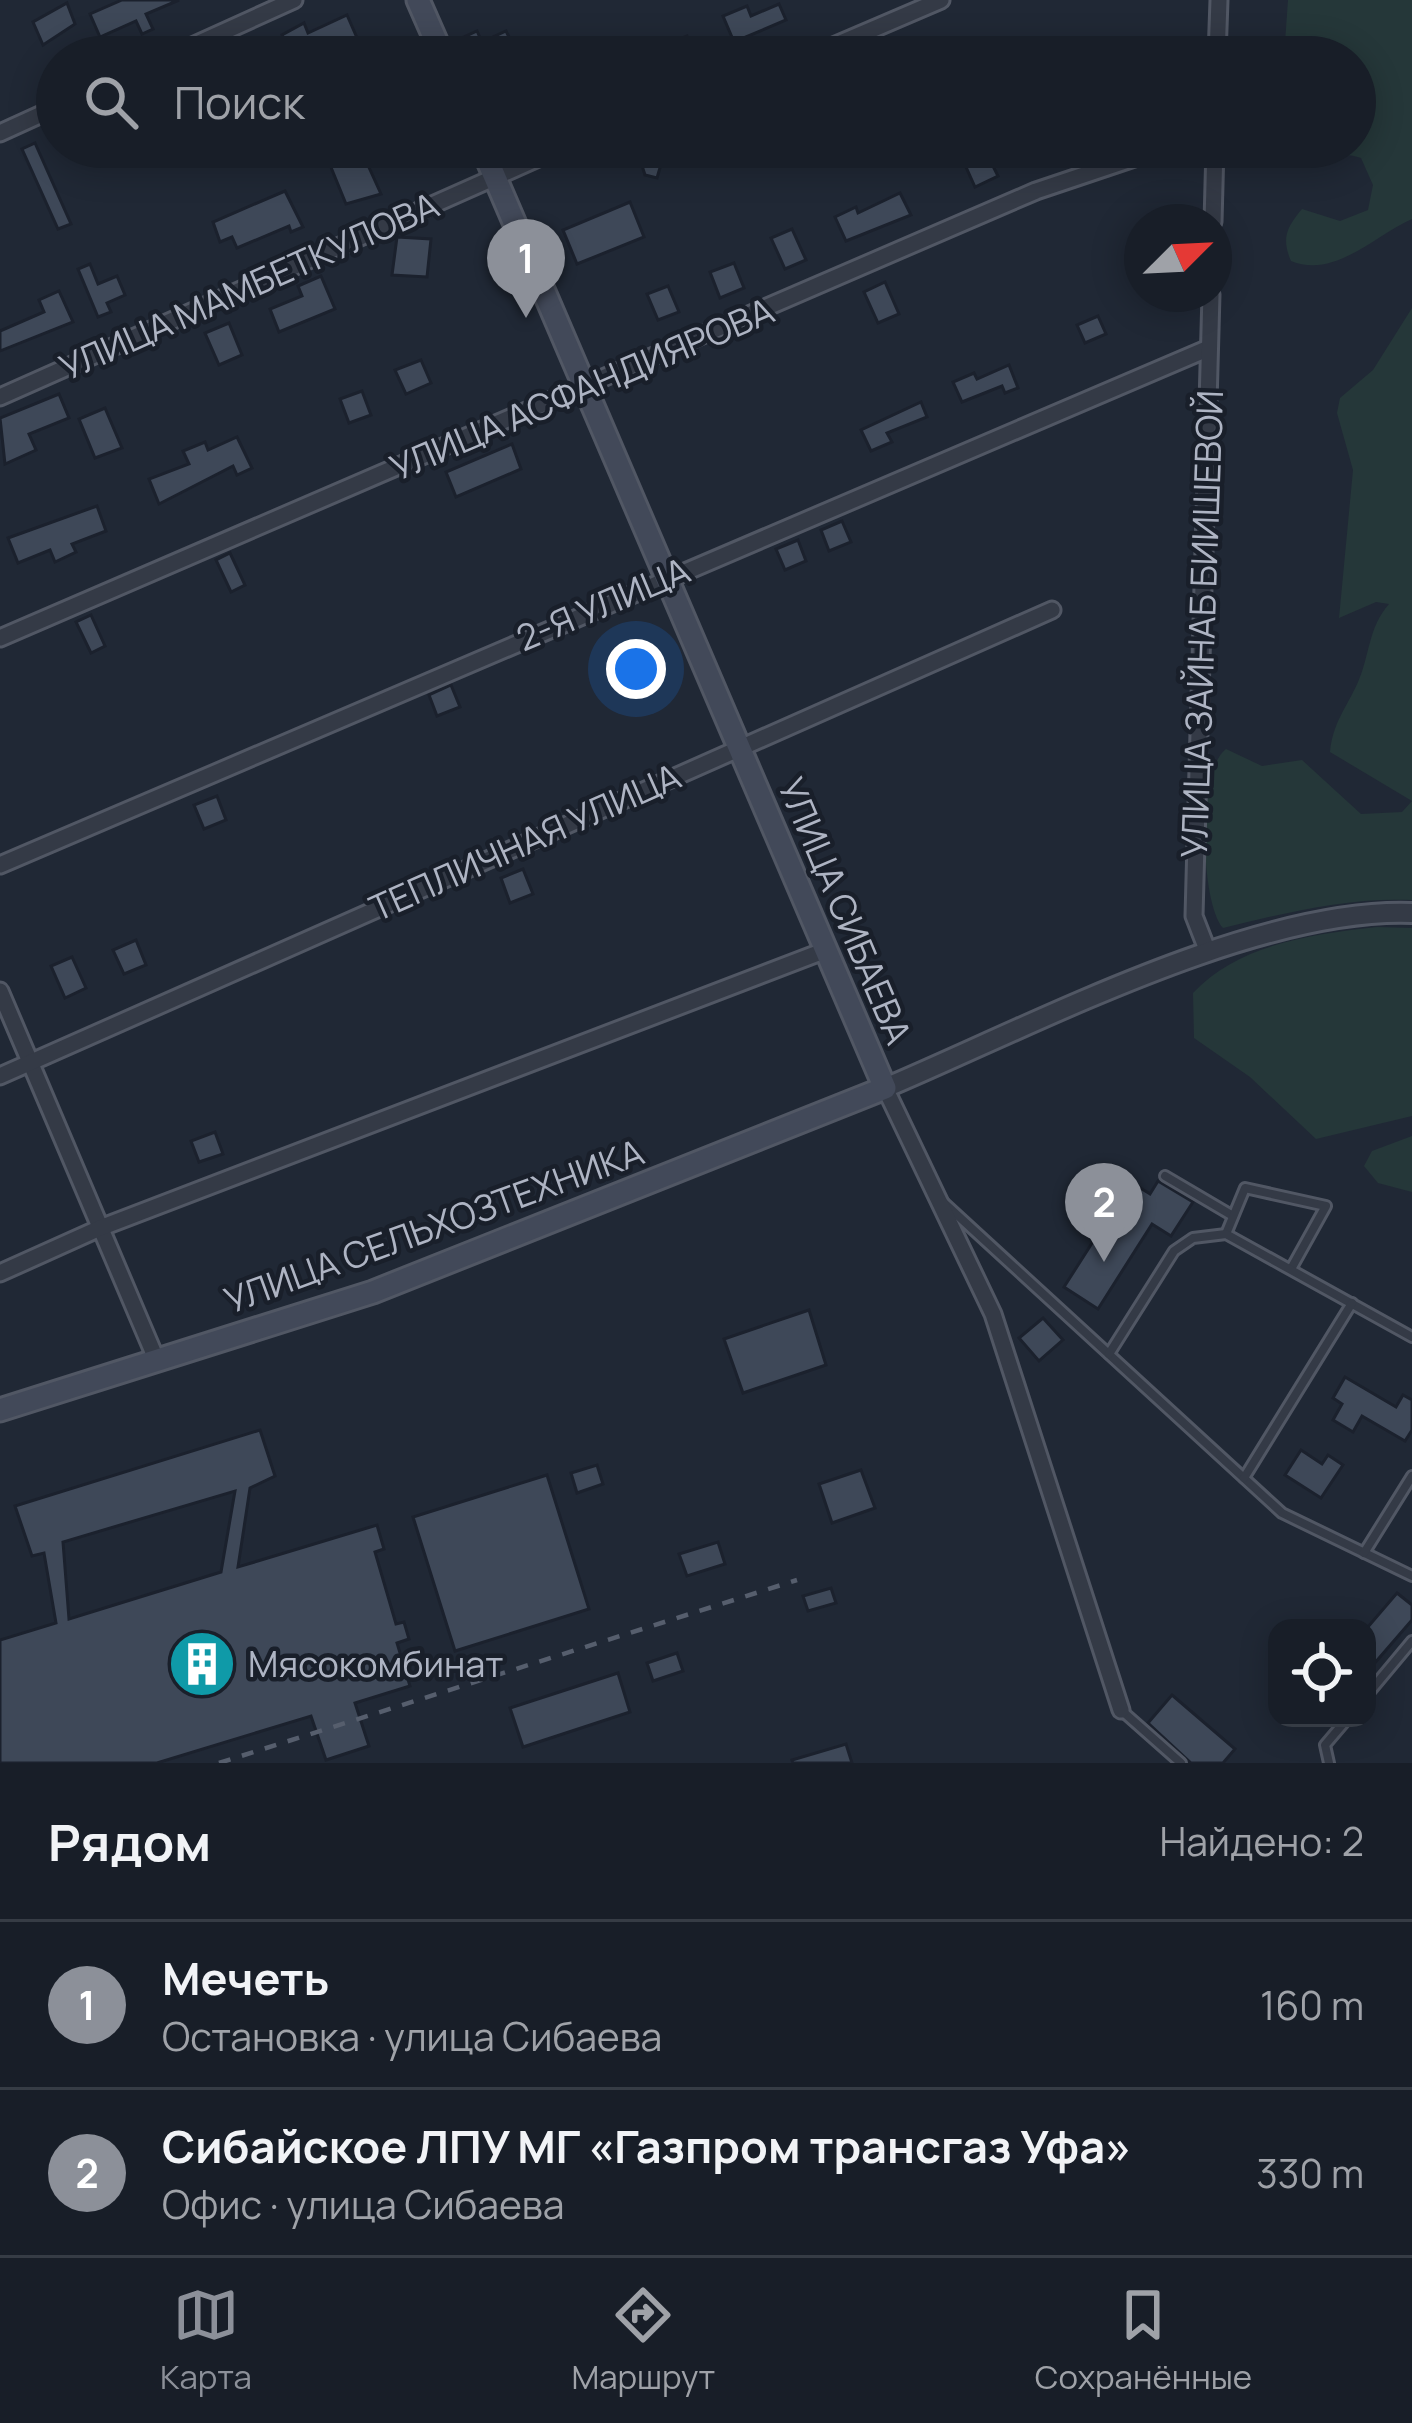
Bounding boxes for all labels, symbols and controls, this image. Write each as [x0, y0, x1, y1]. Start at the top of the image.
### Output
search box [36, 36, 1376, 168]
icon: search [78, 69, 144, 135]
text: Поиск [174, 71, 305, 133]
street label: УЛИЦА МАМБЕТКУЛОВА [52, 180, 446, 391]
north arrow [1124, 204, 1232, 312]
pin: 1 [487, 219, 565, 318]
street label: УЛИЦА АСФАНДИЯРОВА [382, 285, 781, 492]
street label: УЛИЦА ЗАЙНАБ БИИШЕВОЙ [1169, 389, 1234, 859]
street label: 2-Я УЛИЦА [509, 545, 697, 662]
your location [606, 639, 666, 699]
street label: ТЕПЛИЧНАЯ УЛИЦА [362, 751, 688, 932]
street label: УЛИЦА СИБАЕВА [767, 770, 924, 1052]
street label: УЛИЦА СЕЛЬХОЗТЕХНИКА [217, 1127, 650, 1324]
pin: 2 [1065, 1163, 1143, 1262]
map controls [1268, 1619, 1376, 1727]
button: locate [1268, 1619, 1376, 1727]
building icon: Мясокомбинат [167, 1629, 237, 1699]
place label: Мясокомбинат [248, 1639, 504, 1688]
text: Рядом [48, 1807, 211, 1876]
text: Найдено: 2 [1160, 1814, 1364, 1868]
text: Мечеть [162, 1947, 329, 2009]
text: 1 [78, 1978, 96, 2032]
text: 160 m [1260, 1978, 1364, 2032]
text: Остановка · улица Сибаева [162, 2009, 662, 2063]
text: Сибайское ЛПУ МГ «Газпром трансгаз Уфа» [162, 2115, 1132, 2177]
text: 2 [75, 2146, 99, 2200]
text: 330 m [1256, 2146, 1364, 2200]
text: Офис · улица Сибаева [162, 2177, 564, 2231]
tab: Карта [160, 2282, 252, 2399]
tab: Маршрут [571, 2282, 715, 2399]
tab: Сохранённые [1035, 2282, 1252, 2399]

